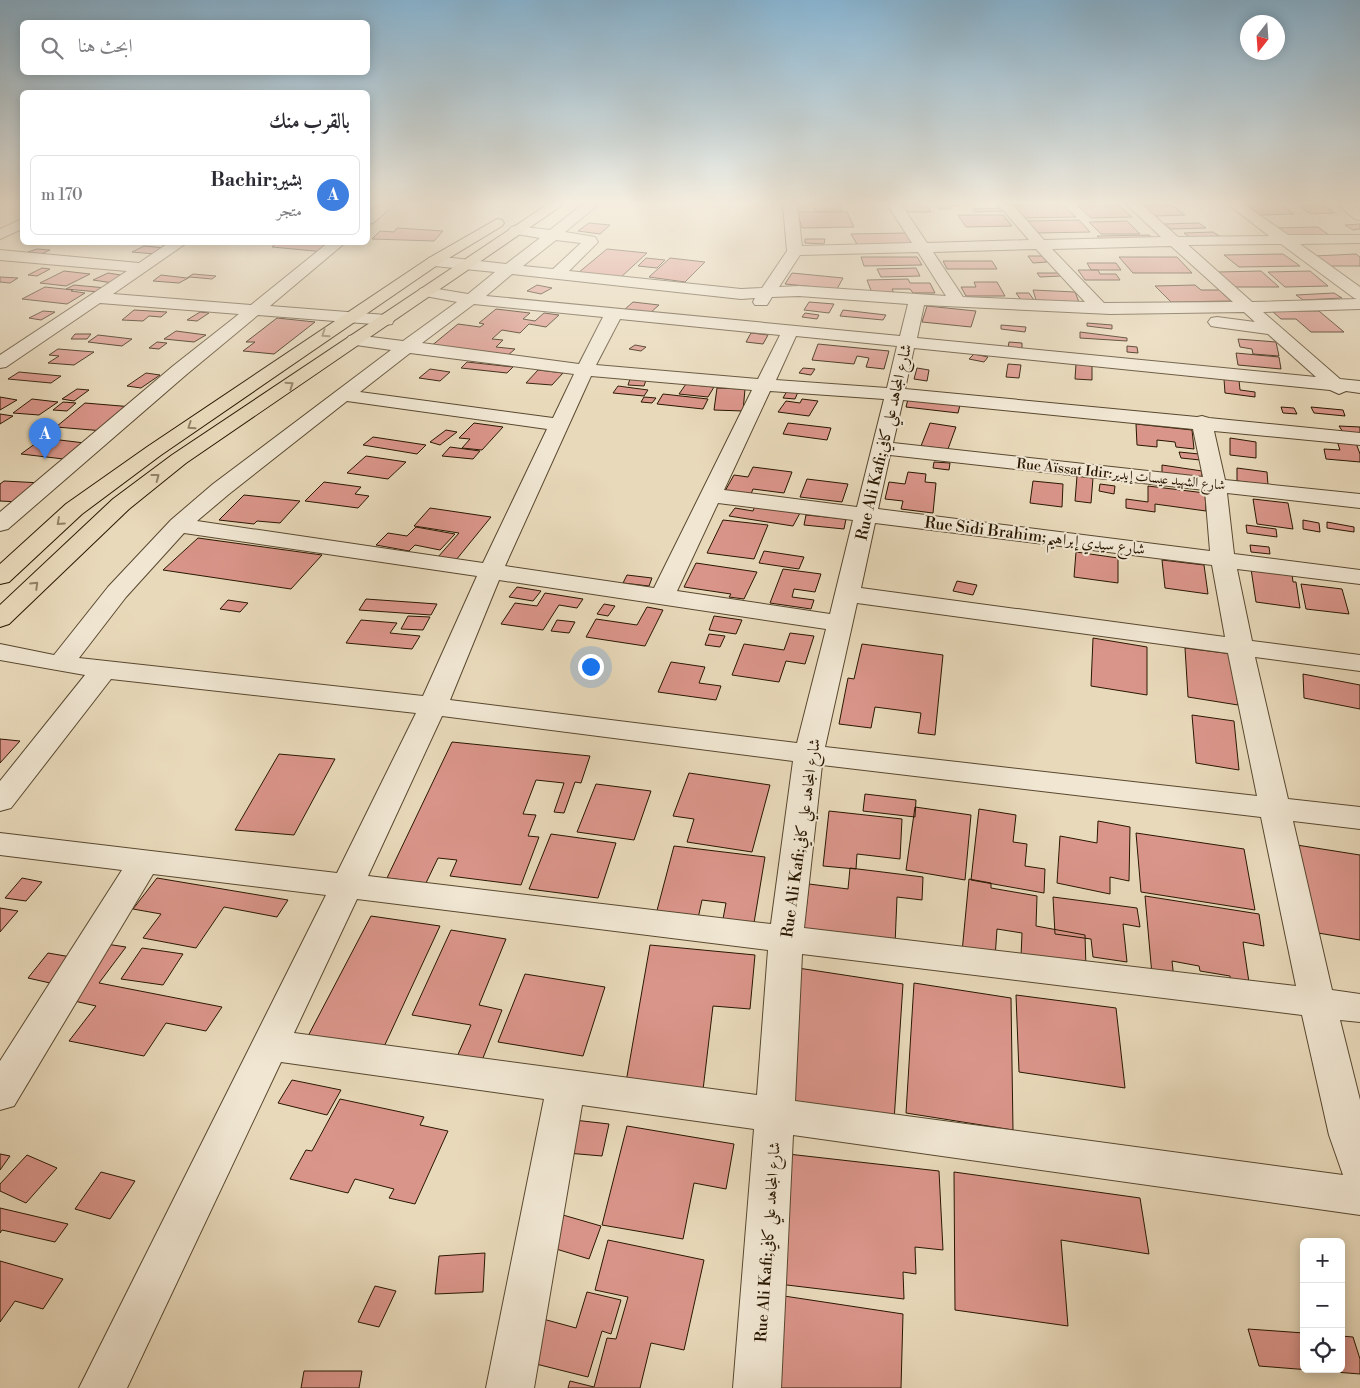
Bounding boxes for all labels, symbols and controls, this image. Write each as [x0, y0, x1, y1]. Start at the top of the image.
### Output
north arrow [1240, 15, 1285, 60]
search box [20, 20, 370, 75]
icon: search [38, 34, 66, 62]
text: ابحث هنا [78, 34, 133, 58]
text: بالقرب منك [269, 109, 350, 135]
text: بشير;Bachir [210, 168, 302, 192]
text: 170 m [41, 185, 83, 205]
text: A [327, 185, 339, 205]
text: متجر [277, 201, 302, 221]
one-way arrow [321, 328, 331, 337]
street label: Rue Ali Kafi;شارع المجاهد علي كافي [852, 342, 921, 543]
one-way arrow [284, 382, 293, 391]
pin: A [29, 418, 61, 459]
one-way arrow [187, 420, 197, 429]
street label: Rue Aïssat Idir;شارع الشهيد عيسات إيدير [1015, 455, 1226, 497]
one-way arrow [150, 474, 160, 483]
street label: Rue Sidi Brahim;شارع سيدي إبراهيم [923, 513, 1146, 565]
one-way arrow [57, 516, 66, 525]
one-way arrow [29, 582, 38, 591]
your location [578, 654, 604, 680]
street label: Rue Ali Kafi;شارع المجاهد علي كافي [777, 737, 830, 940]
street label: Rue Ali Kafi;شارع المجاهد علي كافي [751, 1141, 790, 1343]
map controls [1300, 1238, 1345, 1373]
button: + [1300, 1238, 1345, 1283]
button: − [1300, 1283, 1345, 1328]
button: locate [1300, 1328, 1345, 1373]

